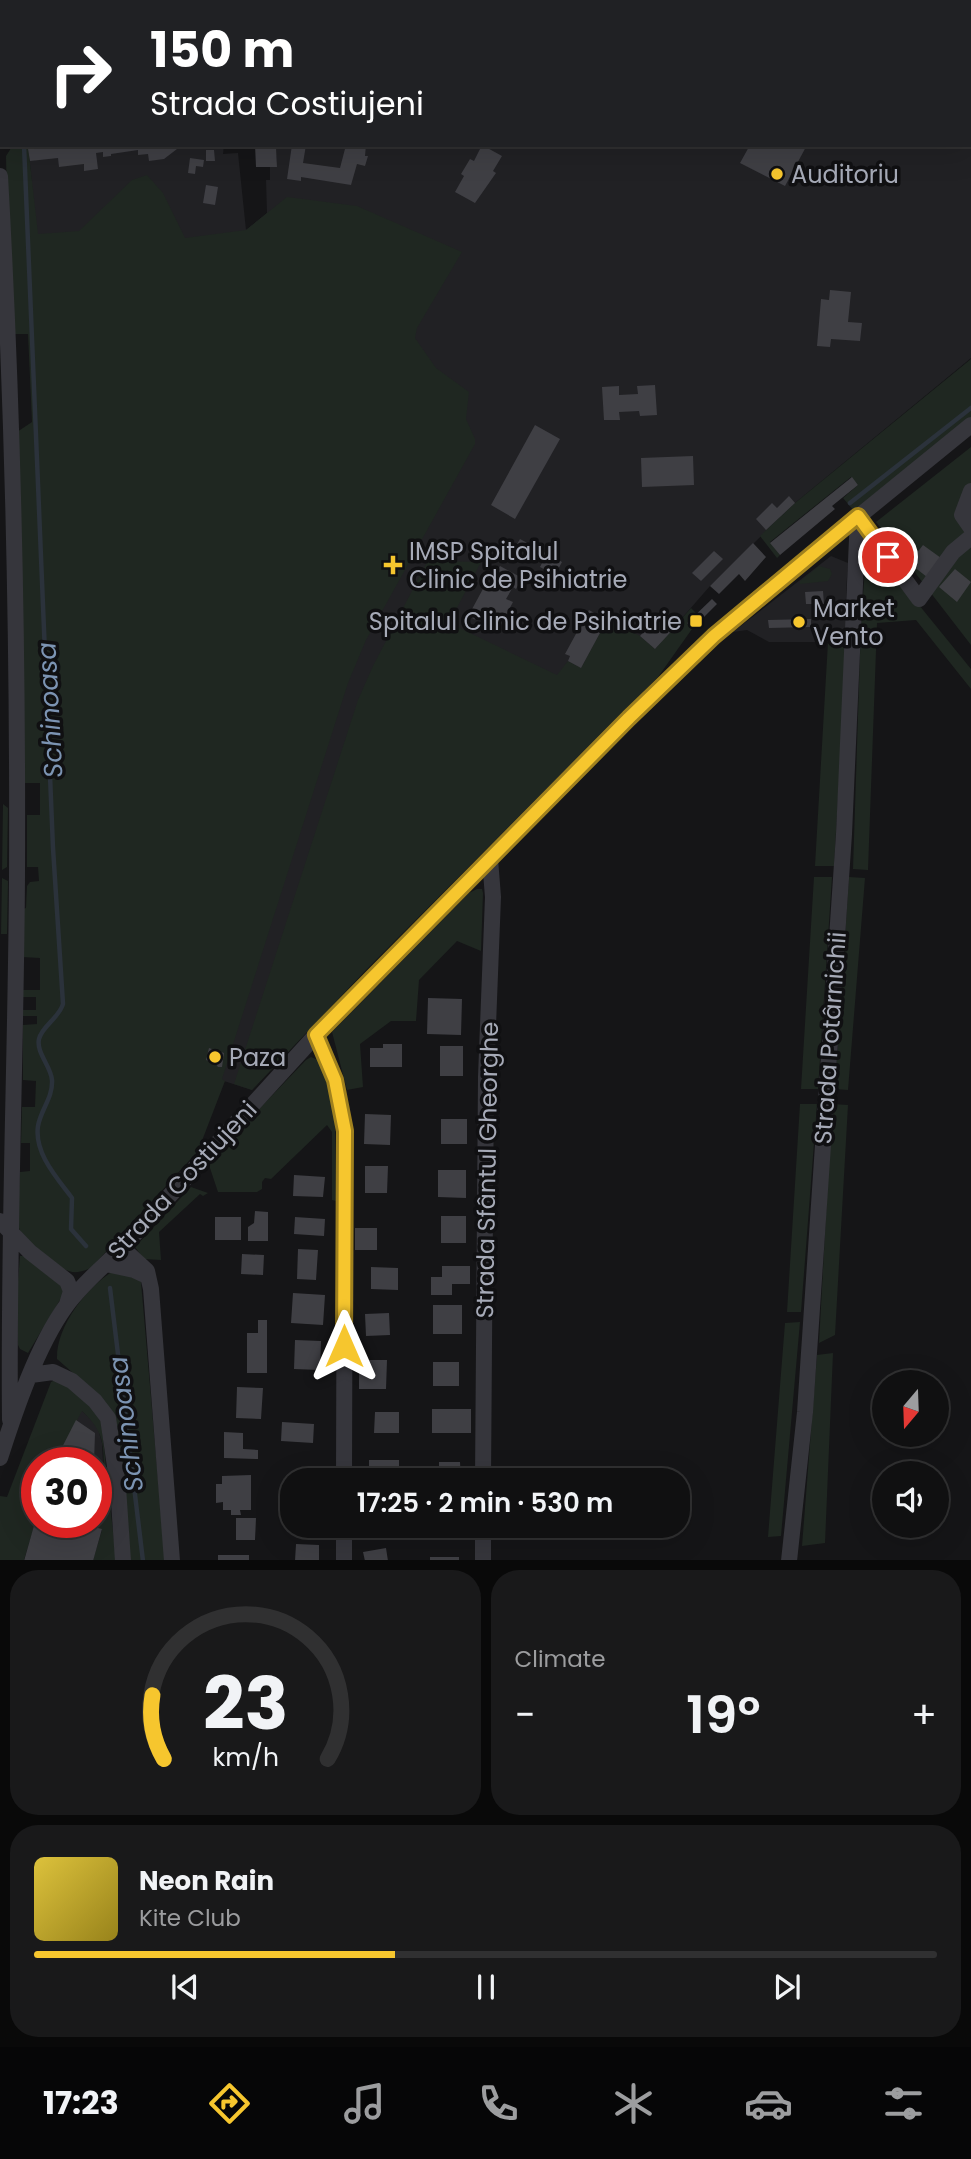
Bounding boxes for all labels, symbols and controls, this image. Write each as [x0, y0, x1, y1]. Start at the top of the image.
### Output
text: 150 m [150, 16, 295, 84]
icon: right [35, 28, 126, 119]
text: Strada Costiujeni [150, 81, 424, 126]
place label: Auditoriu [791, 158, 899, 191]
marker: Auditoriu [769, 166, 785, 182]
pin [858, 527, 918, 587]
place label: IMSP Spitalul Clinic de Psihiatrie [409, 535, 627, 596]
icon: arrive [869, 538, 907, 576]
marker: IMSP Spitalul Clinic de Psihiatrie [383, 555, 403, 575]
place label: Market Vento [813, 592, 895, 653]
place label: Spitalul Clinic de Psihiatrie [369, 605, 682, 638]
marker: Spitalul Clinic de Psihiatrie [688, 613, 704, 629]
marker: Market Vento [791, 614, 807, 630]
water label: Schinoasa [28, 641, 72, 779]
street label: Strada Potârnichii [806, 931, 854, 1145]
street label: Strada Sfântul Gheorghe [468, 1021, 506, 1319]
place label: Paza [229, 1041, 286, 1074]
marker: Paza [207, 1049, 223, 1065]
street label: Strada Costiujeni [100, 1094, 264, 1266]
position arrow [307, 1309, 381, 1383]
water label: Schinoasa [100, 1354, 152, 1494]
north arrow [872, 1370, 948, 1447]
map controls [872, 1370, 949, 1538]
speed limit sign: 30 [21, 1447, 112, 1538]
button: sound [872, 1461, 949, 1538]
text: 17:25 · 2 min · 530 m [357, 1485, 613, 1521]
text: Climate [515, 1643, 605, 1675]
text: 23 [202, 1653, 288, 1754]
text: 19° [686, 1678, 760, 1751]
text: − [515, 1688, 535, 1741]
text: + [911, 1688, 937, 1741]
text: km/h [212, 1739, 279, 1774]
text: Neon Rain [139, 1863, 274, 1899]
text: Kite Club [139, 1902, 241, 1934]
icon: previous [166, 1968, 204, 2006]
icon: pause [467, 1968, 505, 2006]
icon: next [768, 1968, 806, 2006]
icon: directions [205, 2079, 254, 2128]
icon: music [340, 2079, 389, 2128]
icon: phone [474, 2079, 523, 2128]
icon: climate [609, 2079, 658, 2128]
icon: car [744, 2079, 793, 2128]
icon: filters [879, 2079, 928, 2128]
text: 17:23 [43, 2080, 119, 2125]

